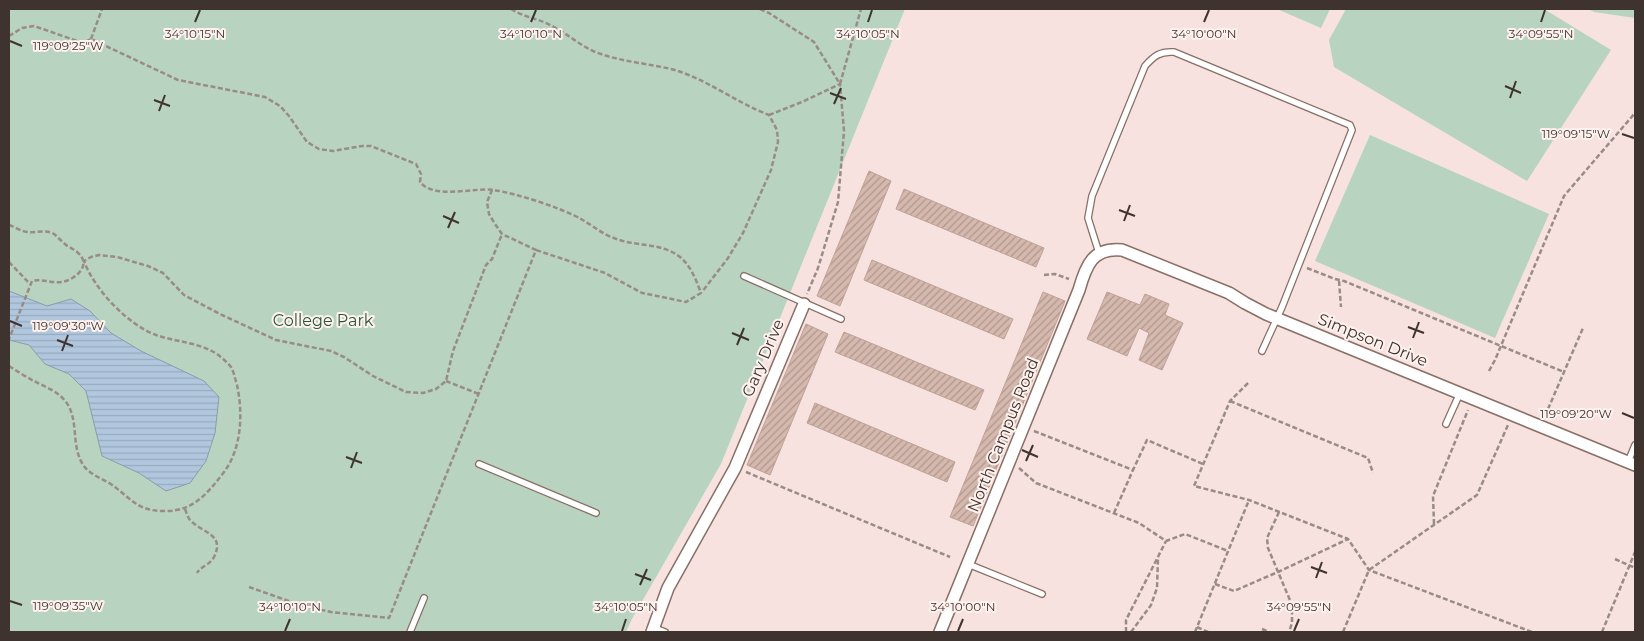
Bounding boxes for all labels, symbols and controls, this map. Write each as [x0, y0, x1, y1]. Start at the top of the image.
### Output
text: 34°10'15"N [165, 26, 225, 41]
text: 34°10'10"N [500, 26, 562, 41]
text: 34°10'05"N [836, 26, 900, 41]
text: 34°10'00"N [1172, 26, 1236, 41]
text: 34°09'55"N [1508, 26, 1574, 41]
text: 119°09'25"W [33, 38, 103, 53]
text: 119°09'15"W [1542, 126, 1610, 141]
street label: Simpson Drive [1315, 309, 1431, 371]
park label: College Park [273, 311, 374, 330]
street label: Gary Drive [738, 316, 788, 400]
text: 119°09'30"W [32, 318, 104, 333]
street label: North Campus Road [963, 355, 1043, 515]
text: 119°09'20"W [1540, 406, 1612, 421]
text: 119°09'35"W [33, 598, 103, 613]
text: 34°10'10"N [259, 599, 321, 614]
text: 34°10'05"N [594, 599, 658, 614]
text: 34°10'00"N [931, 599, 995, 614]
text: 34°09'55"N [1266, 599, 1332, 614]

